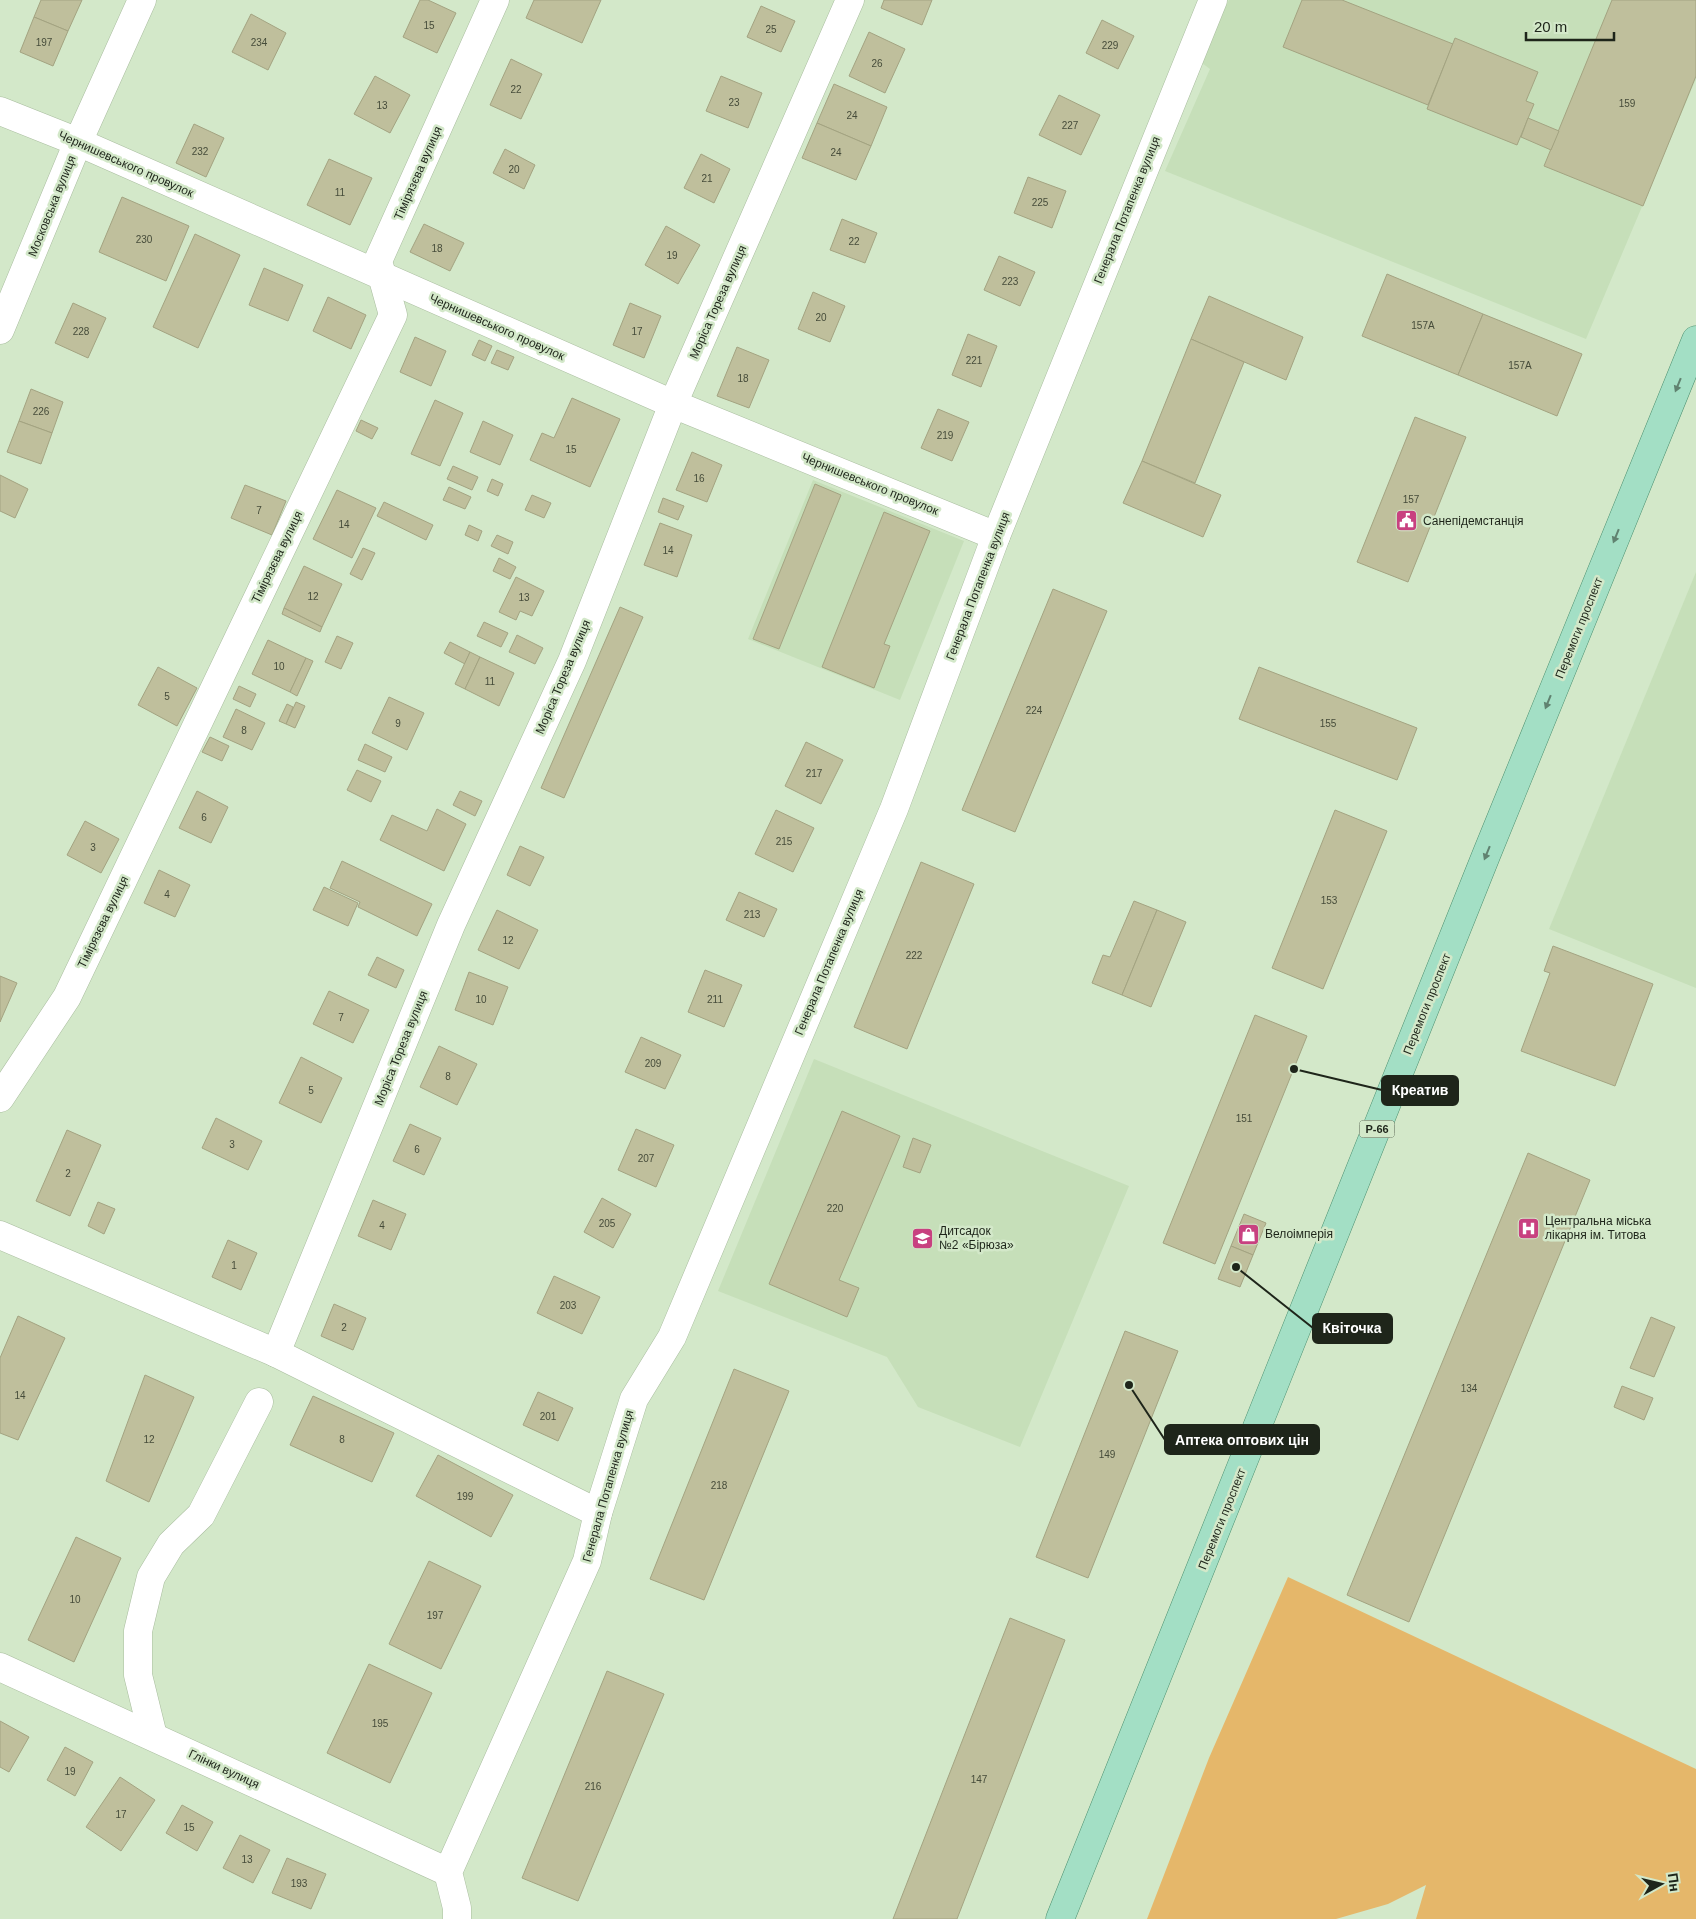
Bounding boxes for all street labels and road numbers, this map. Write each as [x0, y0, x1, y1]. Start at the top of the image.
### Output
street label: Тімірязєва вулиця [391, 124, 445, 222]
street label: Чернишевського провулок [56, 128, 196, 200]
street label: Генерала Потапенка вулиця [1091, 134, 1163, 286]
street label: Московська вулиця [25, 153, 79, 259]
street label: Моріса Тореза вулиця [687, 243, 749, 361]
street label: Чернишевського провулок [427, 291, 567, 363]
street label: Чернишевського провулок [800, 450, 941, 518]
street label: Тімірязєва вулиця [249, 509, 305, 605]
street label: Генерала Потапенка вулиця [943, 510, 1013, 662]
street label: Перемоги проспект [1552, 575, 1606, 681]
street label: Моріса Тореза вулиця [533, 618, 593, 736]
street label: Тімірязєва вулиця [75, 874, 131, 970]
street label: Генерала Потапенка вулиця [792, 887, 866, 1037]
street label: Перемоги проспект [1400, 951, 1454, 1057]
street label: Моріса Тореза вулиця [372, 988, 430, 1108]
road number: Р-66 [1360, 1120, 1394, 1138]
street label: Генерала Потапенка вулиця [580, 1408, 636, 1564]
street label: Перемоги проспект [1195, 1466, 1249, 1572]
street label: Глінки вулиця [186, 1747, 262, 1791]

